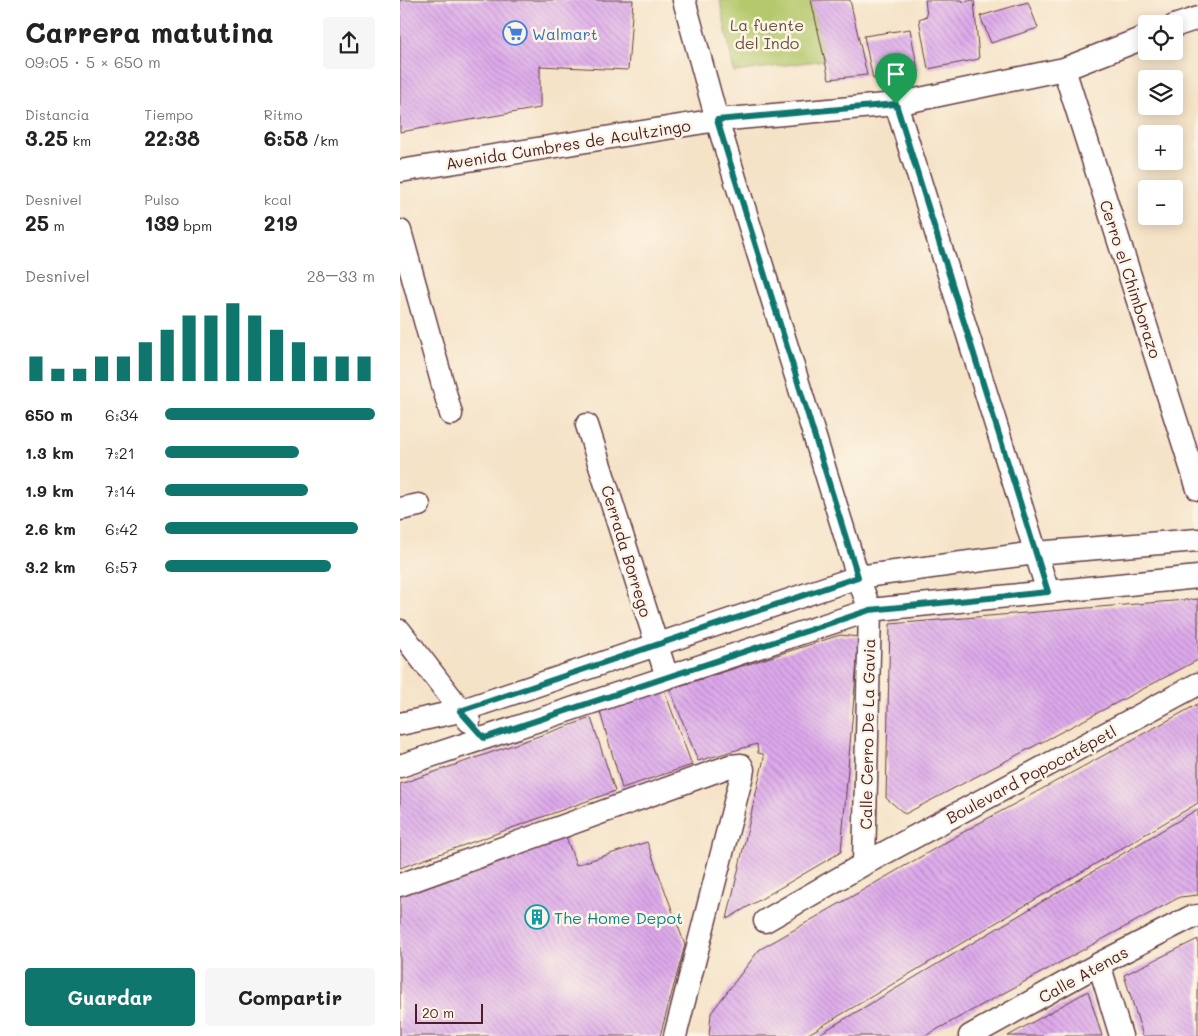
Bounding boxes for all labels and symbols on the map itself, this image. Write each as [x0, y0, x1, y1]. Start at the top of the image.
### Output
park label: La fuente del Indo [730, 14, 804, 53]
supermarket icon: Walmart [502, 20, 528, 46]
place label: Walmart [532, 23, 598, 44]
pin [875, 53, 917, 104]
street label: Avenida Cumbres de Acultzingo [444, 114, 692, 174]
street label: Cerro el Chimborazo [1095, 197, 1167, 361]
street label: Cerrada Borrego [597, 483, 657, 619]
street label: Calle Cerro De La Gavia [855, 638, 879, 830]
street label: Boulevard Popocatépetl [942, 720, 1120, 828]
building icon: The Home Depot [524, 904, 550, 930]
place label: The Home Depot [554, 907, 683, 928]
street label: Calle Atenas [1035, 941, 1131, 1007]
scale bar [415, 1001, 482, 1024]

